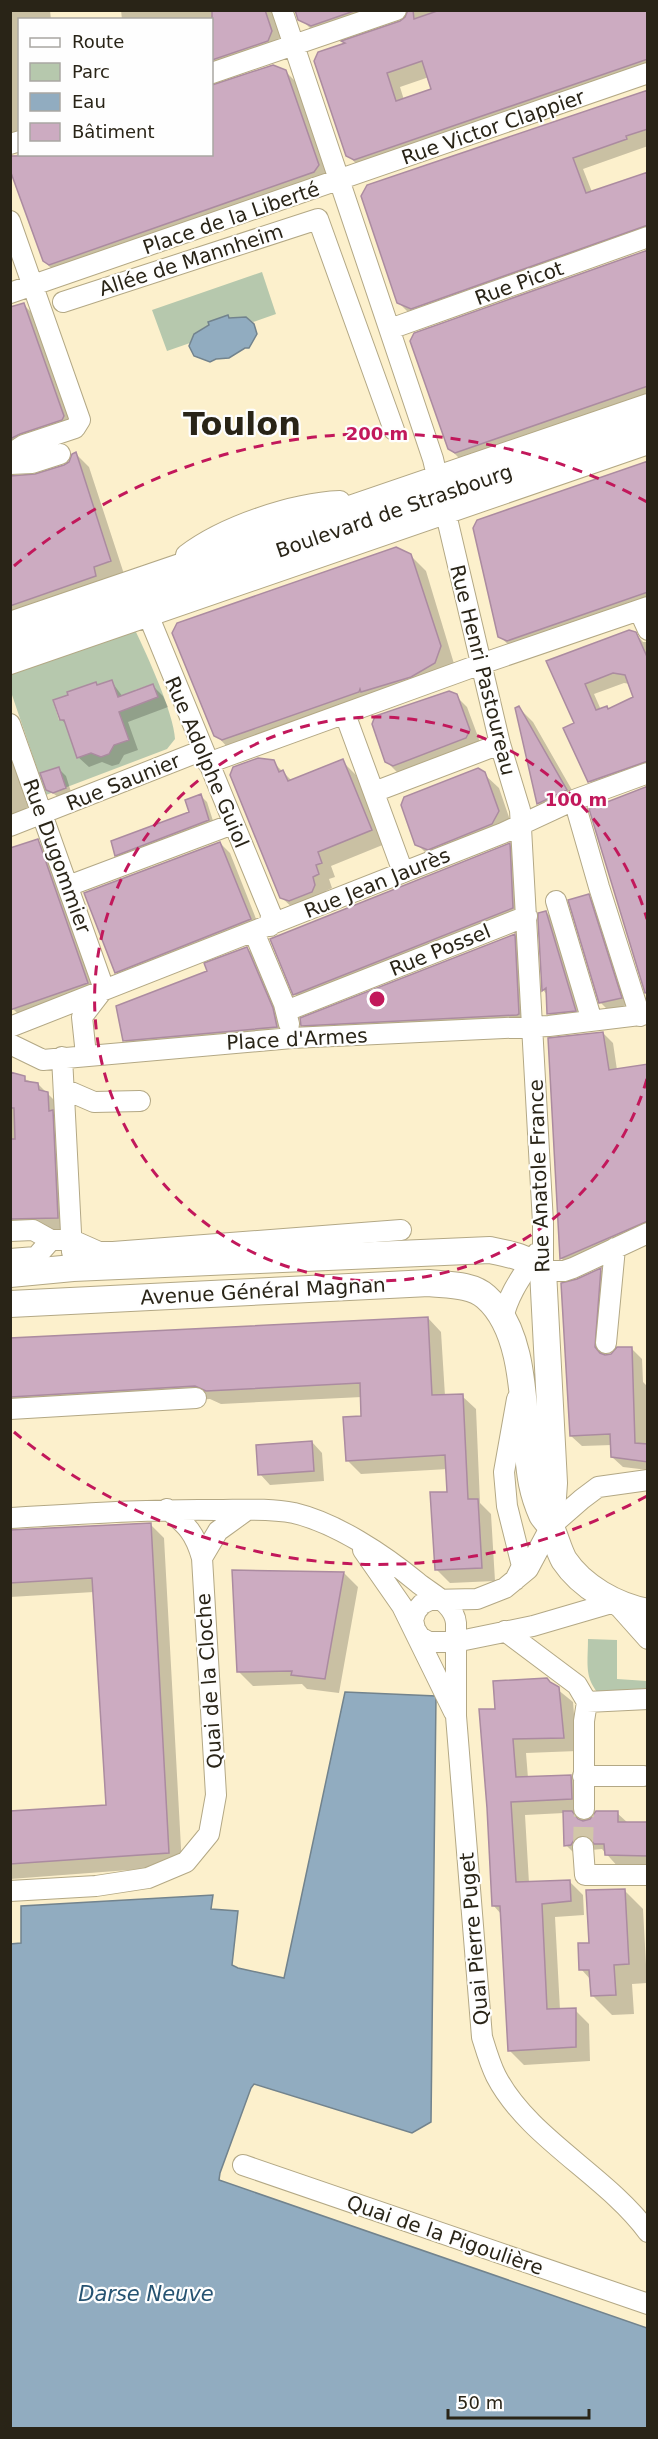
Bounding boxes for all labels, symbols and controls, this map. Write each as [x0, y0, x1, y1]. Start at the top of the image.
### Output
legend [18, 18, 213, 156]
text: Route [72, 31, 124, 52]
text: Parc [72, 61, 110, 82]
street label: Rue Victor Clappier [398, 84, 588, 170]
text: Eau [72, 91, 106, 112]
text: Bâtiment [72, 121, 155, 142]
street label: Place de la Liberté [140, 177, 322, 259]
street label: Allée de Mannheim [96, 219, 286, 301]
street label: Rue Picot [471, 256, 567, 310]
district label: Toulon [183, 405, 301, 443]
text: 200 m [346, 423, 408, 444]
street label: Boulevard de Strasbourg [273, 459, 515, 563]
street label: Rue Henri Pastoureau [445, 562, 521, 778]
street label: Rue Adolphe Guiol [160, 673, 254, 851]
street label: Rue Saunier [63, 748, 184, 816]
street label: Rue Dugommier [18, 776, 96, 937]
text: 100 m [545, 789, 607, 810]
street label: Rue Jean Jaurès [301, 843, 453, 923]
street label: Rue Possel [386, 919, 494, 981]
centre of rings [367, 989, 387, 1009]
street label: Place d'Armes [226, 1023, 368, 1055]
street label: Rue Anatole France [524, 1079, 554, 1273]
street label: Avenue Général Magnan [140, 1273, 386, 1309]
street label: Quai de la Cloche [191, 1592, 227, 1770]
street label: Quai Pierre Puget [454, 1851, 494, 2027]
street label: Quai de la Pigoulière [344, 2190, 546, 2280]
water label: Darse Neuve [78, 2282, 214, 2306]
scale bar [448, 2382, 589, 2420]
text: 50 m [457, 2392, 503, 2413]

